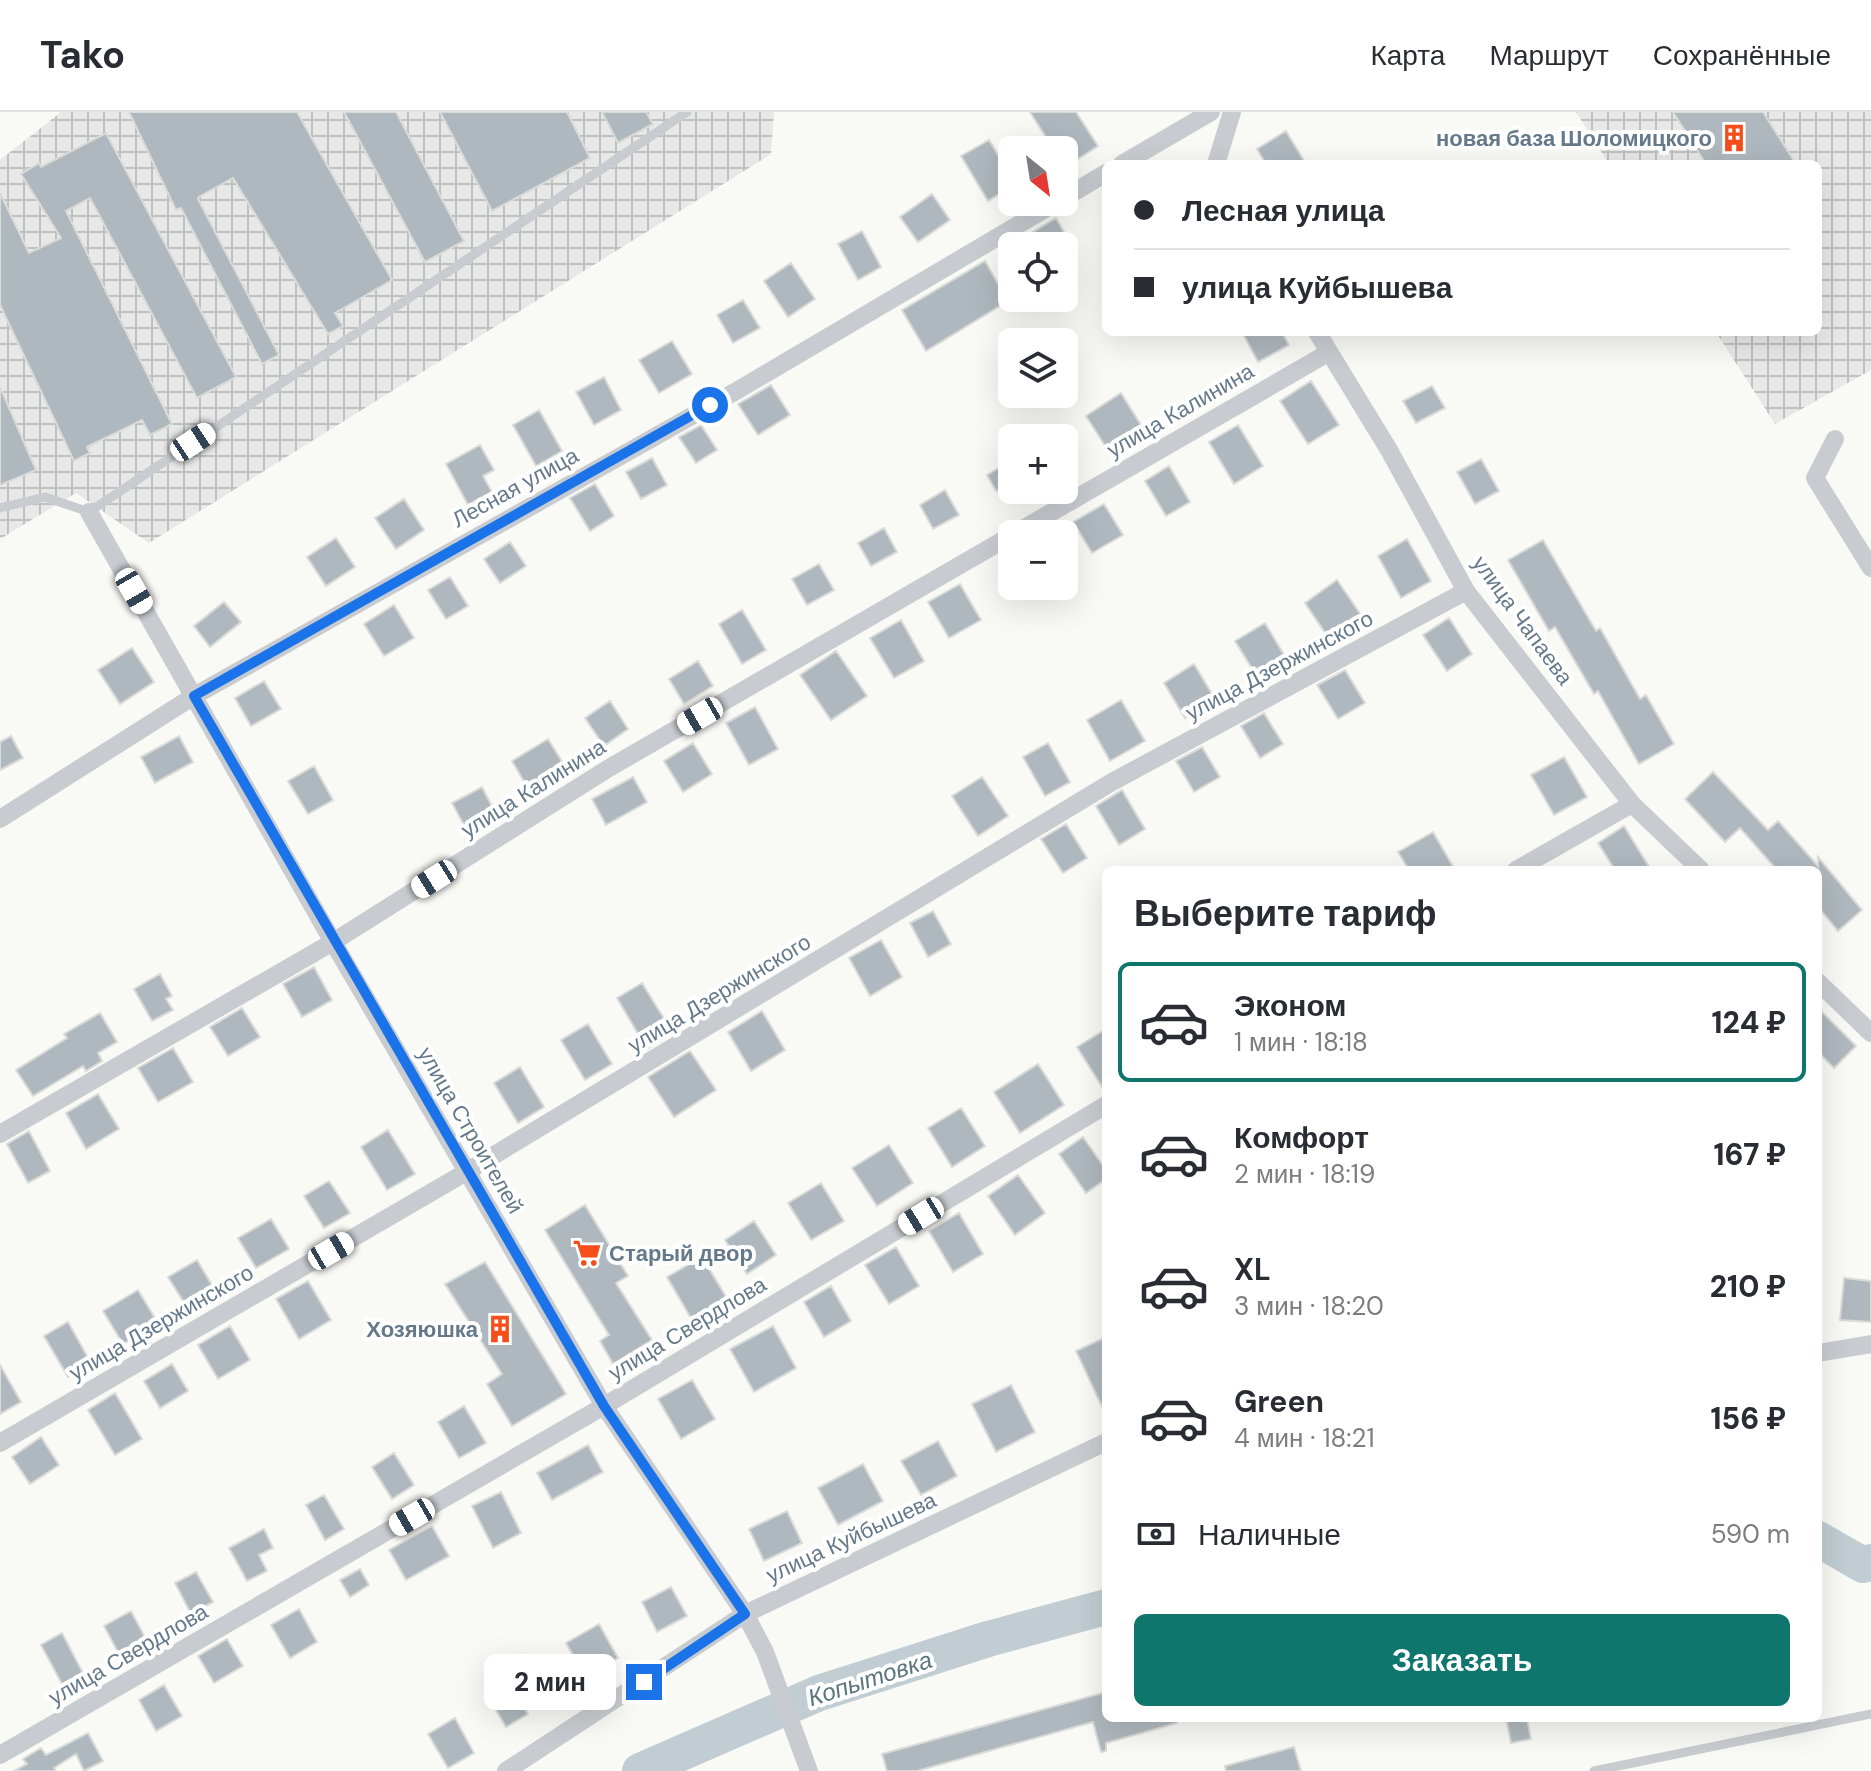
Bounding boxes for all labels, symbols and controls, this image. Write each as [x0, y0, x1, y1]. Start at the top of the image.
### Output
text: Tako [40, 30, 125, 80]
text: Карта [1370, 37, 1445, 74]
text: Маршрут [1489, 37, 1609, 74]
text: Сохранённые [1653, 37, 1831, 74]
building icon: новая база Шоломицкого [1719, 123, 1749, 153]
place label: новая база Шоломицкого [1436, 124, 1712, 153]
north arrow [998, 136, 1078, 216]
map controls [998, 136, 1078, 600]
text: Лесная улица [1182, 191, 1385, 230]
button: locate [998, 232, 1078, 312]
text: улица Куйбышева [1182, 268, 1452, 307]
button: layers [998, 328, 1078, 408]
street label: улица Калинина [1101, 356, 1260, 464]
route start [692, 387, 728, 423]
car [166, 419, 220, 465]
button: + [998, 424, 1078, 504]
street label: Лесная улица [447, 440, 584, 534]
button: − [998, 520, 1078, 600]
street label: улица Чапаева [1466, 550, 1580, 691]
car [112, 564, 156, 618]
street label: улица Дзержинского [1180, 604, 1378, 727]
car [673, 694, 727, 738]
street label: улица Калинина [455, 732, 612, 845]
car [407, 856, 461, 902]
text: Выберите тариф [1134, 890, 1437, 937]
street label: улица Дзержинского [623, 927, 816, 1060]
icon: car [1138, 986, 1210, 1058]
text: Эконом [1234, 986, 1347, 1025]
text: 124 ₽ [1711, 1003, 1786, 1042]
text: 1 мин · 18:18 [1234, 1025, 1368, 1059]
street label: улица Строителей [411, 1042, 530, 1219]
icon: car [1138, 1118, 1210, 1190]
text: Комфорт [1234, 1118, 1369, 1157]
text: 167 ₽ [1713, 1135, 1786, 1174]
text: 2 мин · 18:19 [1234, 1157, 1375, 1191]
car [894, 1193, 948, 1239]
car [304, 1229, 358, 1273]
supermarket icon: Старый двор [572, 1238, 602, 1268]
place label: Старый двор [609, 1239, 753, 1268]
icon: car [1138, 1250, 1210, 1322]
text: XL [1234, 1250, 1271, 1289]
street label: улица Дзержинского [64, 1258, 259, 1387]
text: 210 ₽ [1710, 1267, 1786, 1306]
street label: улица Свердлова [603, 1269, 772, 1387]
text: 3 мин · 18:20 [1234, 1289, 1384, 1323]
building icon: Хозяюшка [485, 1314, 515, 1344]
place label: Хозяюшка [366, 1315, 479, 1344]
icon: car [1138, 1382, 1210, 1454]
text: Green [1234, 1382, 1324, 1421]
text: 156 ₽ [1711, 1399, 1786, 1438]
text: 4 мин · 18:21 [1234, 1421, 1375, 1455]
street label: улица Куйбышева [762, 1485, 942, 1590]
car [385, 1495, 439, 1539]
icon: cash [1134, 1512, 1178, 1556]
text: Наличные [1198, 1515, 1341, 1554]
text: 590 m [1711, 1517, 1790, 1551]
street label: улица Свердлова [43, 1597, 214, 1712]
button: Заказать [1134, 1614, 1790, 1706]
water label: Копытовка [804, 1644, 936, 1713]
callout: 2 мин [484, 1654, 616, 1710]
route end [626, 1664, 662, 1700]
text: 2 мин [514, 1665, 586, 1699]

